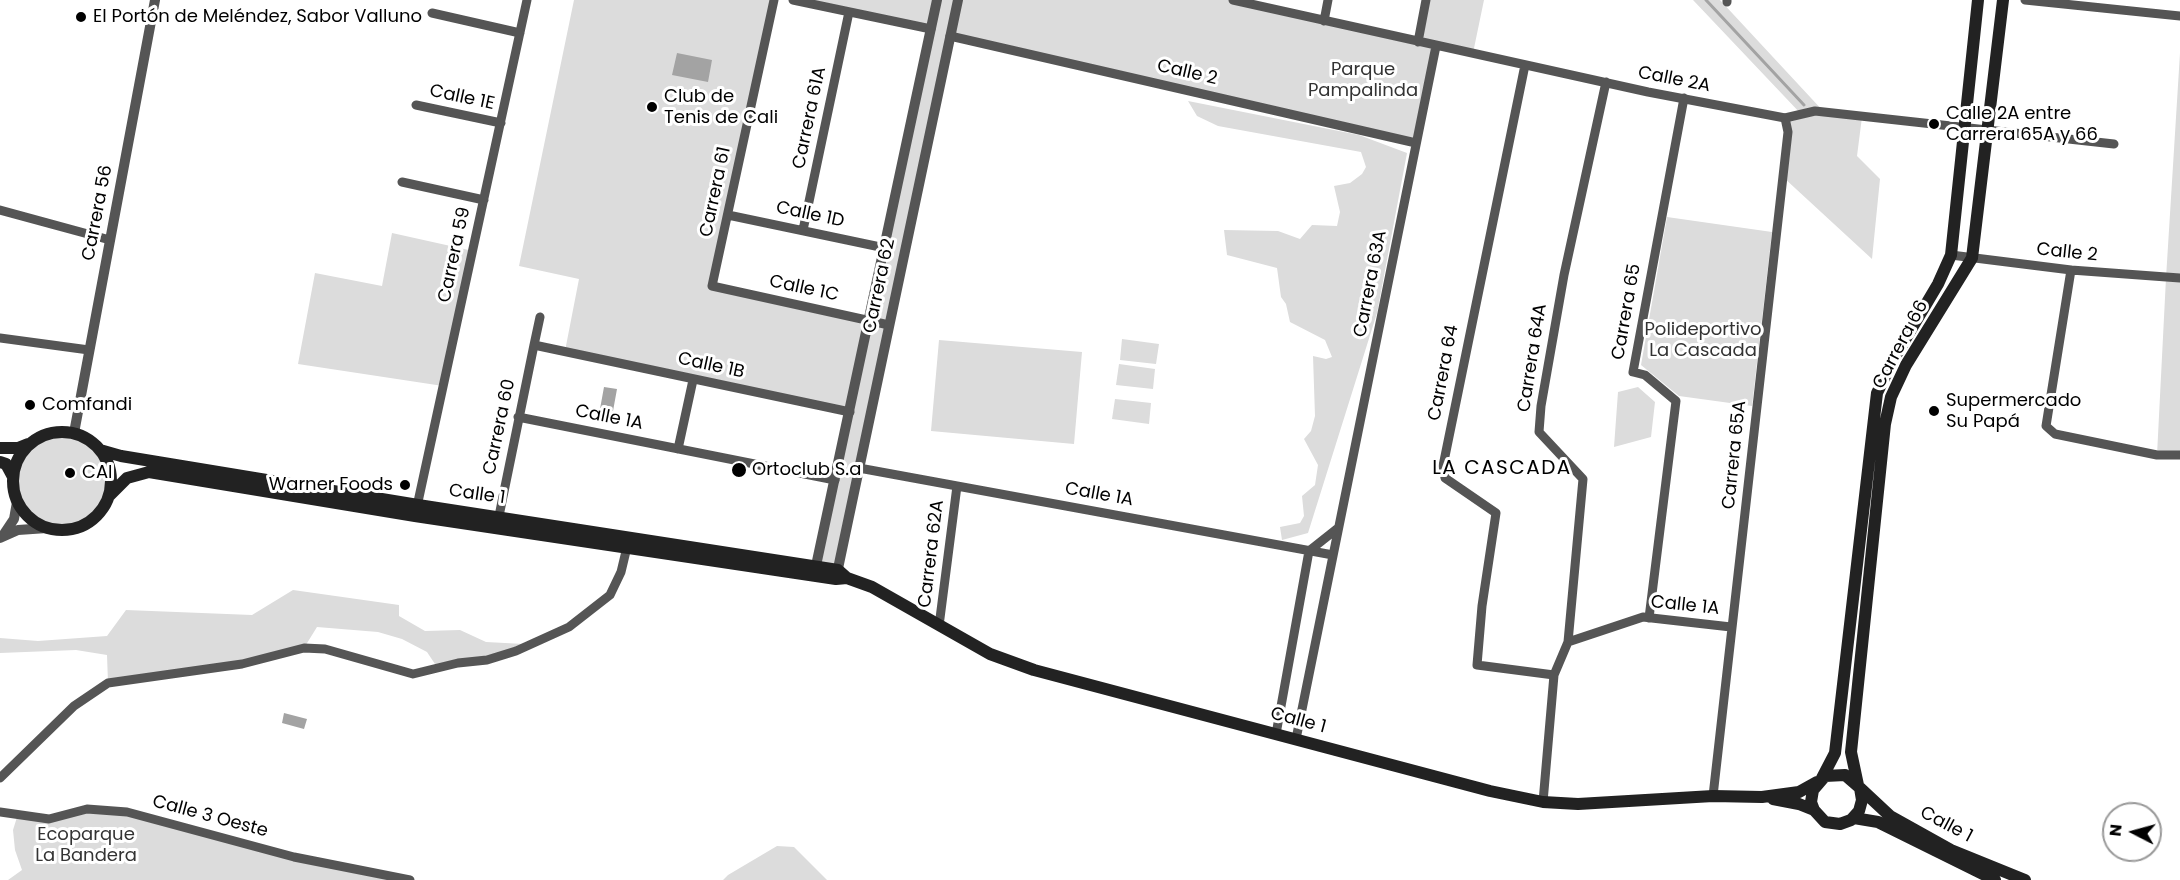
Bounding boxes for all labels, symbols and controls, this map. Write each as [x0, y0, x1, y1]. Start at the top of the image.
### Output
place label: El Portón de Meléndez, Sabor Valluno [93, 6, 422, 28]
marker: El Portón de Meléndez, Sabor Valluno [74, 10, 88, 24]
street label: Calle 2 [1155, 56, 1219, 90]
park label: Parque Pampalinda [1308, 59, 1418, 101]
street label: Calle 2A [1636, 62, 1712, 98]
street label: Carrera 61A [789, 65, 831, 171]
street label: Calle 1E [428, 81, 496, 115]
place label: Club de Tenis de Cali [664, 86, 778, 128]
marker: Club de Tenis de Cali [645, 100, 659, 114]
place label: Calle 2A entre Carrera 65A y 66 [1946, 103, 2098, 146]
marker: Calle 2A entre Carrera 65A y 66 [1927, 117, 1941, 131]
street label: Carrera 61 [696, 145, 736, 239]
street label: Carrera 56 [78, 163, 118, 263]
street label: Calle 1D [774, 197, 846, 233]
street label: Carrera 59 [434, 205, 476, 305]
street label: Carrera 63A [1350, 229, 1392, 339]
street label: Carrera 62 [859, 237, 901, 335]
street label: Calle 2 [2035, 239, 2099, 267]
street label: Carrera 65 [1608, 262, 1646, 362]
street label: Calle 1C [767, 271, 841, 307]
street label: Carrera 66 [1869, 297, 1933, 393]
street label: Carrera 64A [1514, 302, 1552, 414]
park label: Polideportivo La Cascada [1644, 319, 1762, 362]
street label: Carrera 64 [1424, 323, 1464, 423]
street label: Calle 1B [676, 348, 746, 384]
street label: Carrera 60 [479, 377, 521, 477]
place label: Supermercado Su Papá [1946, 390, 2081, 432]
place label: Comfandi [42, 394, 132, 416]
marker: Comfandi [23, 398, 37, 412]
street label: Carrera 65A [1719, 400, 1751, 510]
street label: Calle 1A [573, 401, 645, 435]
marker: Supermercado Su Papá [1927, 404, 1941, 418]
district label: LA CASCADA [1432, 457, 1572, 481]
place label: Ortoclub S.a [752, 459, 861, 481]
marker: Ortoclub S.a [730, 461, 748, 479]
place label: CAI [82, 462, 112, 484]
marker: CAI [63, 466, 77, 480]
place label: Warner Foods [269, 474, 393, 496]
marker: Warner Foods [398, 478, 412, 492]
street label: Calle 1A [1063, 478, 1135, 512]
street label: Calle 1 [447, 480, 507, 510]
street label: Carrera 62A [915, 499, 949, 609]
street label: Calle 1A [1650, 592, 1720, 620]
street label: Calle 1 [1268, 703, 1328, 739]
street label: Calle 3 Oeste [150, 791, 270, 843]
street label: Calle 1 [1916, 802, 1976, 848]
north arrow [2102, 802, 2162, 862]
text: N [2104, 823, 2128, 837]
park label: Ecoparque La Bandera [35, 824, 137, 866]

